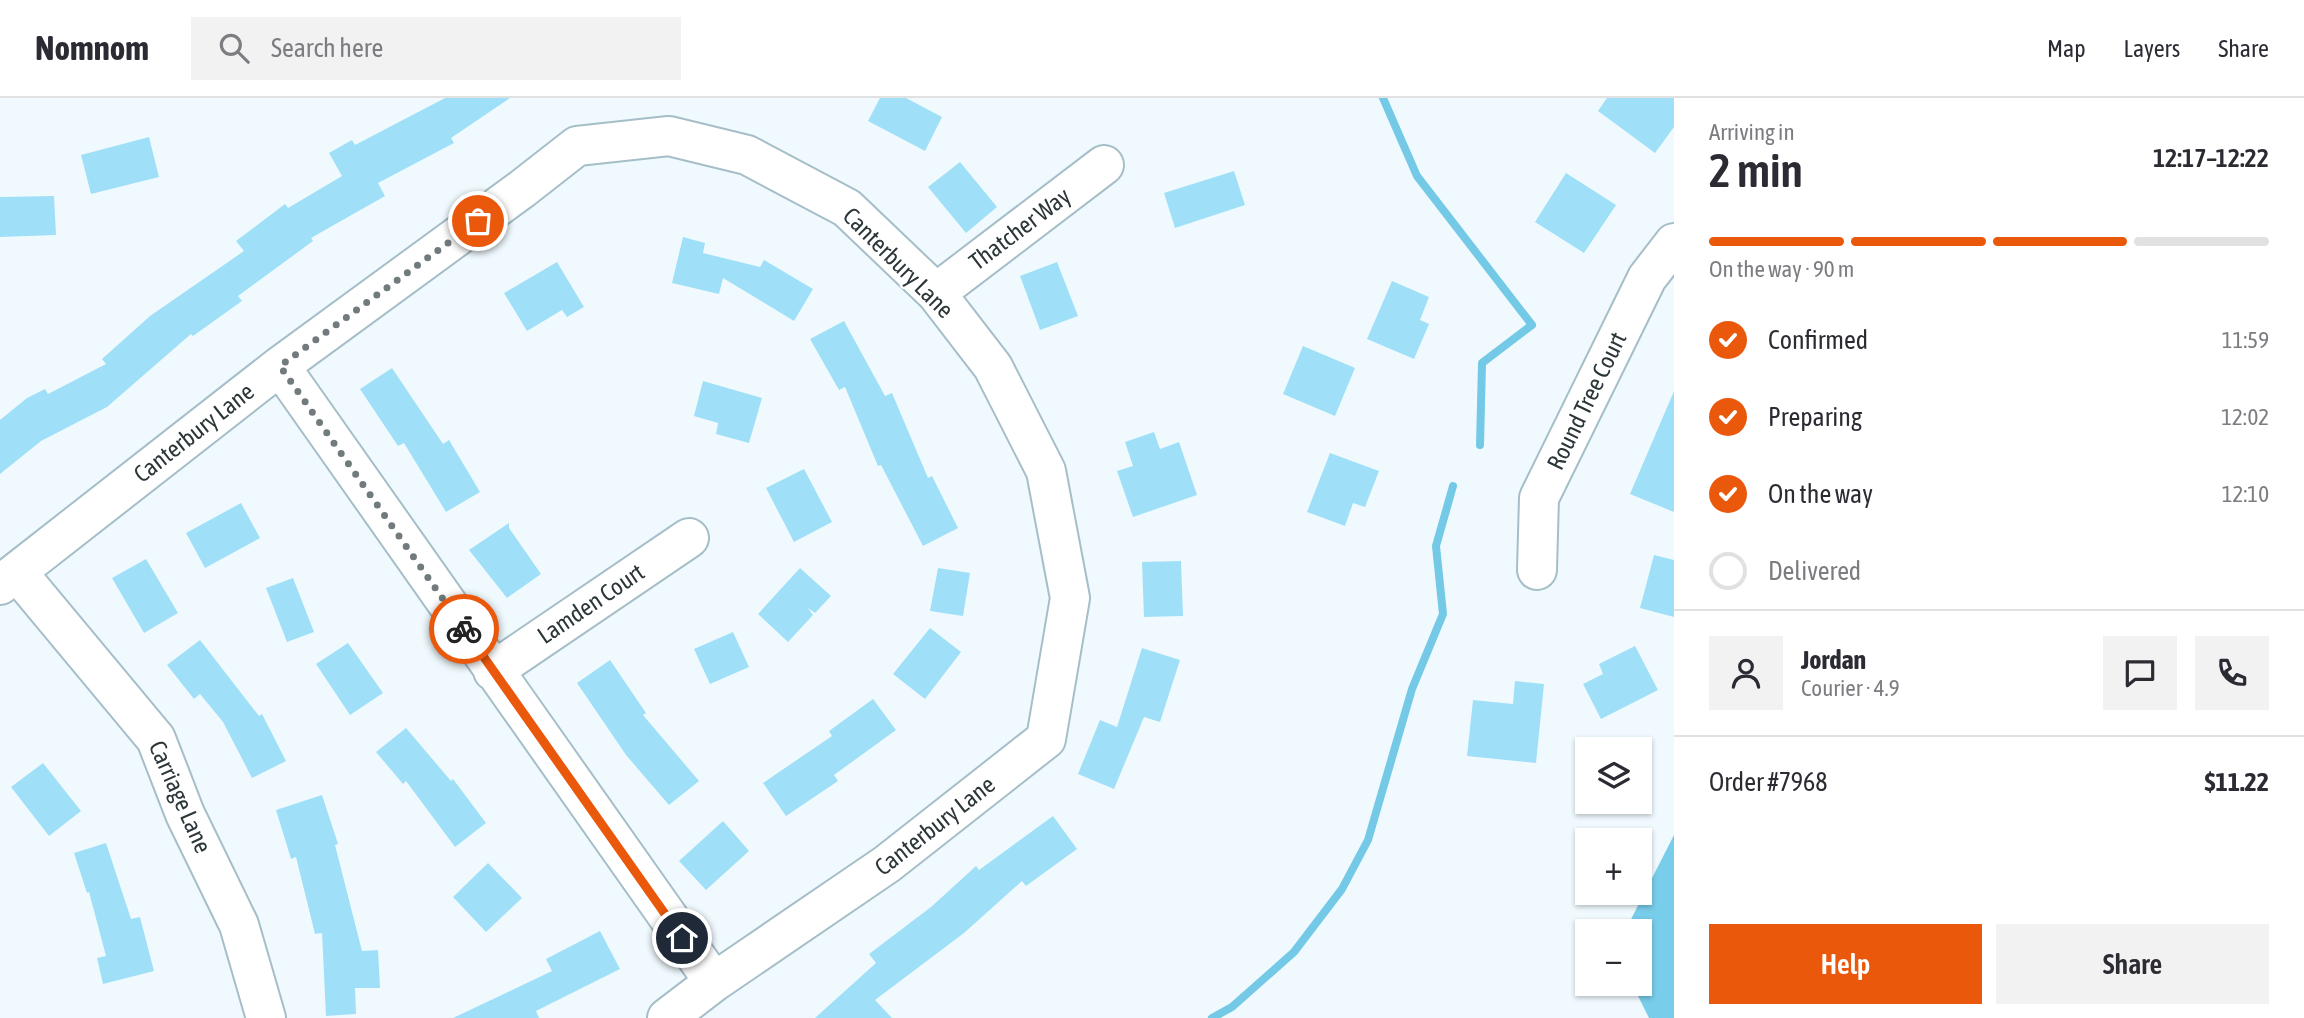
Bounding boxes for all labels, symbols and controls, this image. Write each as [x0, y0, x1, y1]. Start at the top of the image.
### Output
search box [191, 17, 681, 80]
text: Nomnom [35, 29, 149, 67]
icon: search [215, 29, 253, 67]
text: Search here [271, 33, 383, 63]
text: Map [2047, 35, 2086, 62]
text: Layers [2124, 35, 2180, 62]
text: Share [2218, 35, 2269, 62]
text: Arriving in [1709, 119, 1795, 145]
text: 12:17–12:22 [2153, 143, 2269, 173]
text: 2 min [1709, 144, 1803, 197]
street label: Thatcher Way [964, 182, 1075, 275]
pin [448, 191, 508, 251]
icon: bag [459, 202, 497, 240]
street label: Canterbury Lane [838, 202, 959, 323]
text: On the way · 90 m [1709, 256, 1854, 282]
icon: check [1709, 321, 1747, 359]
text: Confirmed [1768, 325, 1868, 355]
street label: Round Tree Court [1542, 327, 1632, 474]
text: 11:59 [2222, 327, 2269, 353]
street label: Canterbury Lane [128, 377, 259, 488]
icon: check [1709, 398, 1747, 436]
text: Preparing [1768, 402, 1862, 432]
text: 12:02 [2221, 404, 2269, 430]
icon: check [1709, 475, 1747, 513]
text: On the way [1768, 479, 1873, 509]
text: 12:10 [2222, 481, 2269, 507]
text: Delivered [1768, 556, 1861, 586]
street label: Lamden Court [532, 558, 649, 649]
courier [429, 594, 499, 664]
icon: bike [445, 610, 483, 648]
button: person [1709, 636, 1783, 710]
button: chat [2103, 636, 2177, 710]
button: phone [2195, 636, 2269, 710]
text: Jordan [1801, 645, 1866, 675]
text: Courier · 4.9 [1801, 675, 1900, 701]
street label: Carriage Lane [144, 737, 217, 857]
map controls [1575, 737, 1652, 996]
button: layers [1575, 737, 1652, 814]
text: Order #7968 [1709, 767, 1828, 797]
text: $11.22 [2205, 767, 2269, 797]
street label: Canterbury Lane [869, 770, 1000, 881]
button: + [1575, 828, 1652, 905]
pin [652, 908, 712, 968]
icon: home [663, 919, 701, 957]
button: − [1575, 919, 1652, 996]
button: Help [1709, 924, 1982, 1004]
button: Share [1996, 924, 2269, 1004]

